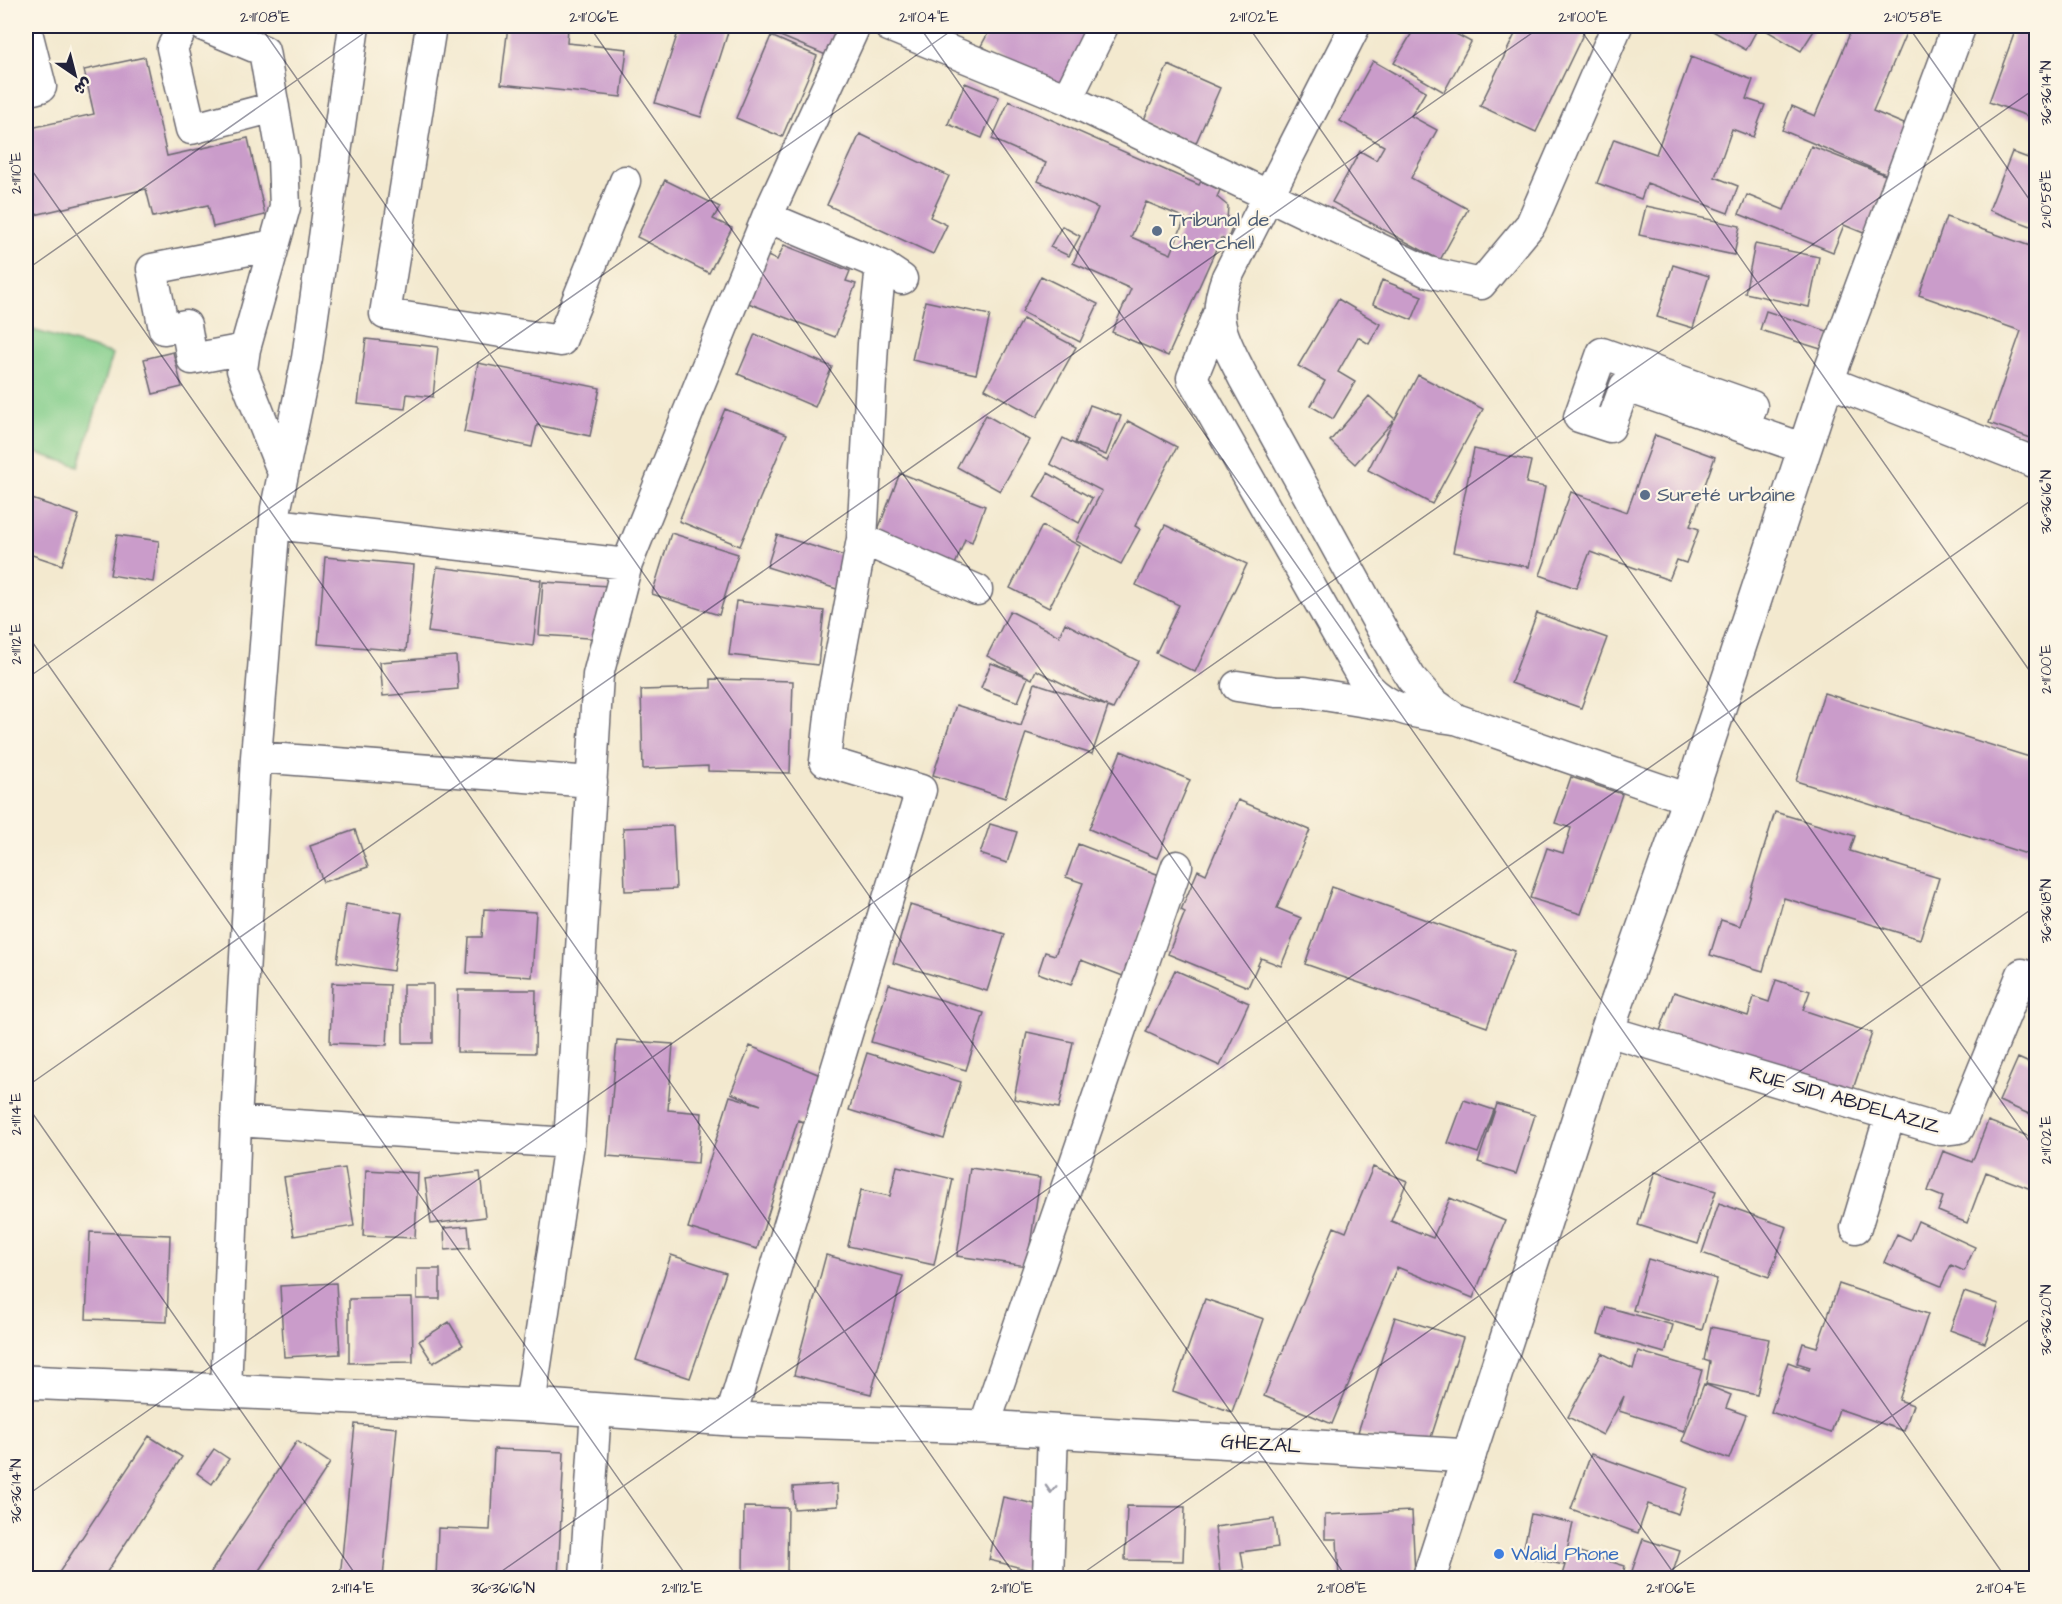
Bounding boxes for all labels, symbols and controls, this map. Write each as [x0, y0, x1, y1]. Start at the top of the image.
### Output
text: 2°11'08"E [240, 7, 290, 28]
text: 2°11'06"E [569, 7, 619, 28]
text: 2°11'04"E [899, 7, 949, 28]
text: 2°11'02"E [1230, 7, 1278, 28]
text: 2°11'00"E [1558, 7, 1608, 28]
text: 2°10'58"E [1884, 7, 1942, 28]
north arrow [45, 45, 105, 105]
text: 36°36'14"N [2036, 61, 2057, 125]
text: ش [70, 72, 97, 101]
text: 2°11'10"E [6, 152, 27, 194]
text: 2°10'58"E [2036, 170, 2057, 228]
place label: Tribunal de Cherchell [1169, 206, 1269, 257]
marker: Tribunal de Cherchell [1150, 224, 1164, 238]
text: 36°36'16"N [2036, 470, 2057, 534]
place label: Sureté urbaine [1657, 481, 1795, 509]
marker: Sureté urbaine [1638, 488, 1652, 502]
text: 2°11'12"E [6, 623, 27, 665]
text: 2°11'00"E [2036, 644, 2057, 694]
text: 36°36'18"N [2036, 879, 2057, 943]
street label: RUE SIDI ABDELAZIZ [1746, 1059, 1944, 1141]
text: 2°11'14"E [6, 1093, 27, 1135]
text: 2°11'02"E [2036, 1116, 2057, 1164]
text: 36°36'20"N [2036, 1285, 2057, 1355]
street label: GHEZAL [1220, 1427, 1302, 1461]
text: 36°36'14"N [6, 1459, 27, 1523]
one-way arrow [1045, 1485, 1058, 1494]
place label: Walid Phone [1511, 1540, 1619, 1568]
marker: Walid Phone [1492, 1547, 1506, 1561]
text: 2°11'14"E [332, 1578, 374, 1599]
text: 36°36'16"N [471, 1578, 535, 1599]
text: 2°11'12"E [661, 1578, 703, 1599]
text: 2°11'10"E [991, 1578, 1033, 1599]
text: 2°11'08"E [1317, 1578, 1367, 1599]
text: 2°11'06"E [1646, 1578, 1696, 1599]
text: 2°11'04"E [1976, 1578, 2026, 1599]

